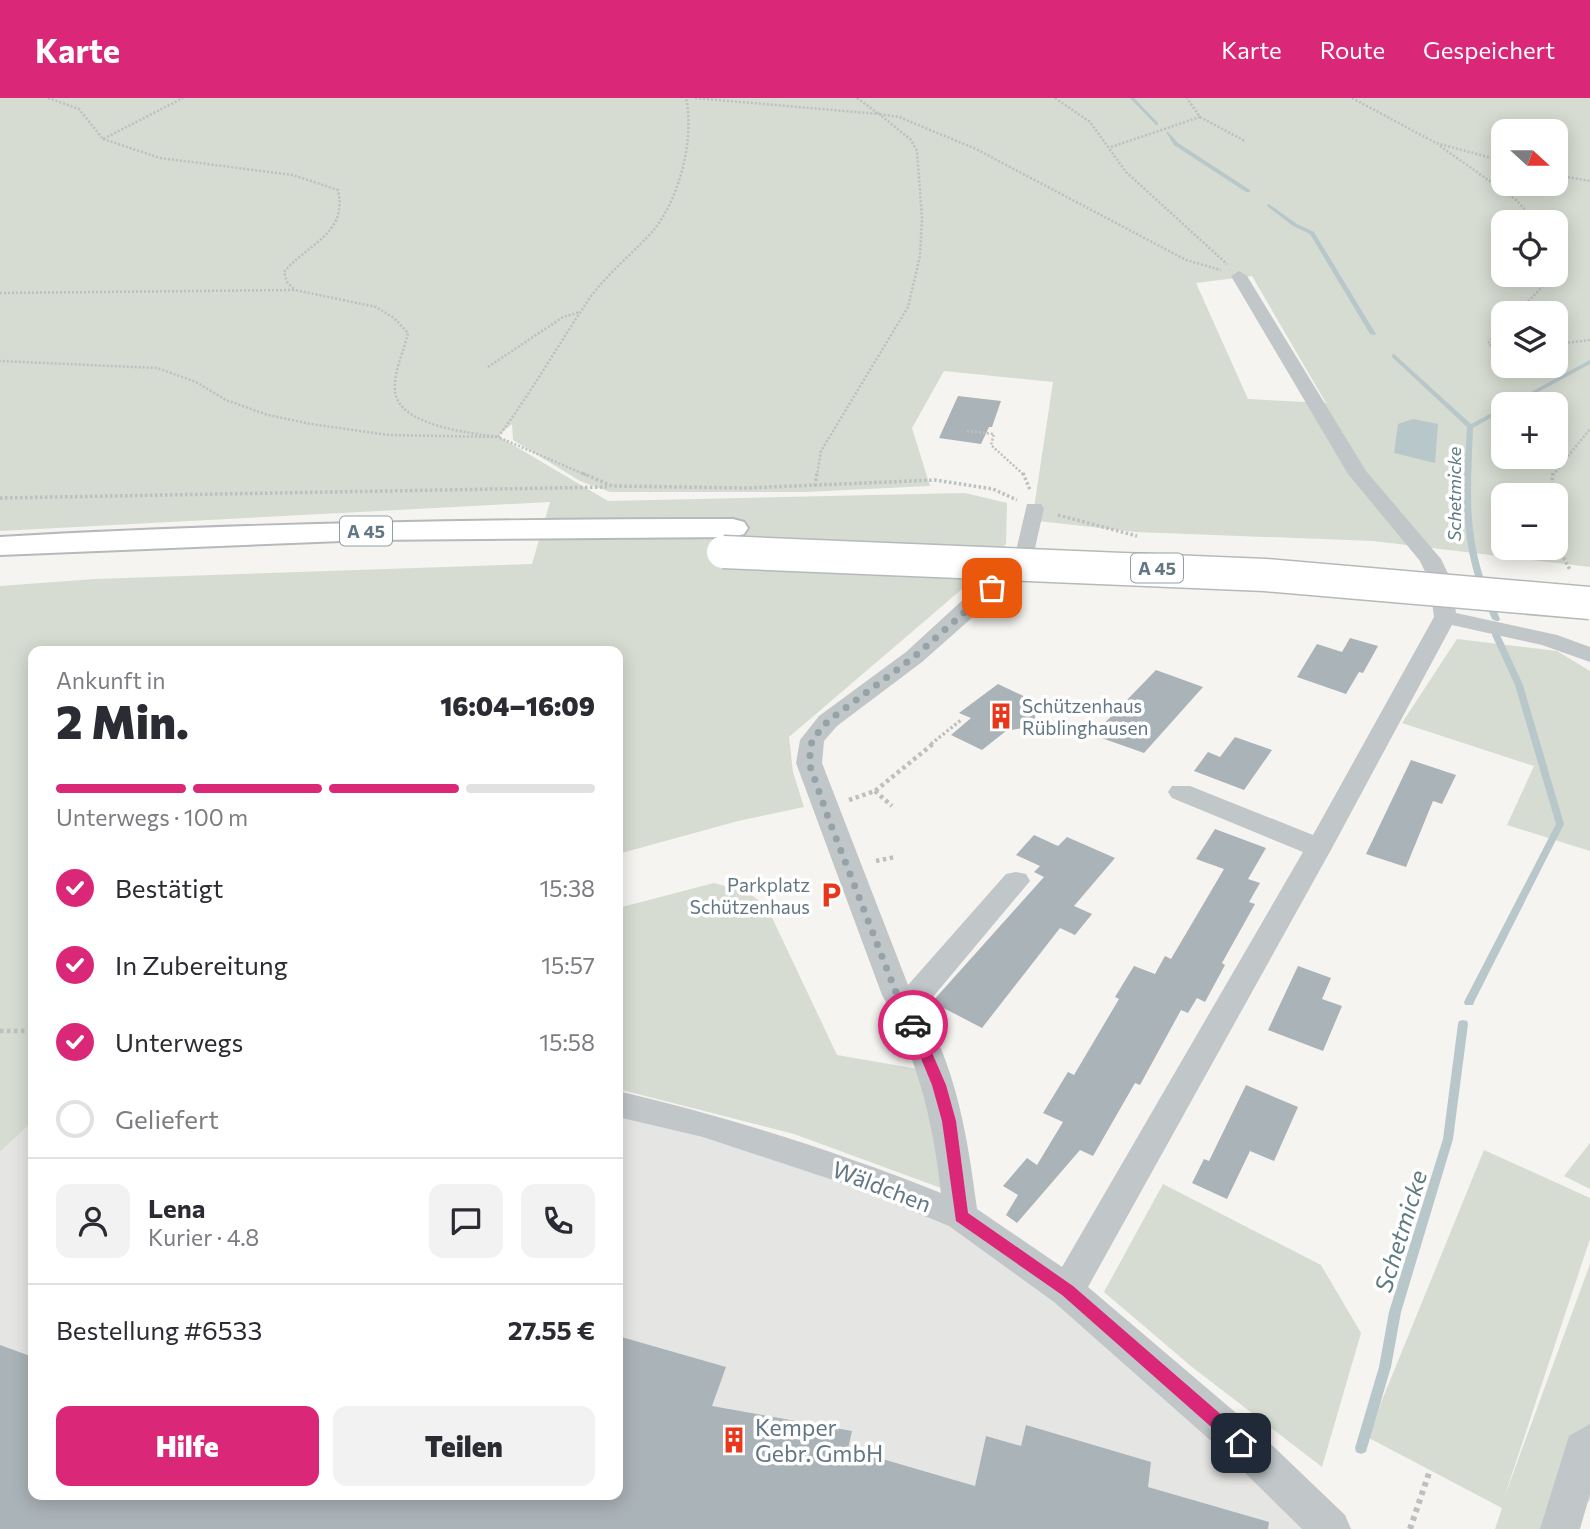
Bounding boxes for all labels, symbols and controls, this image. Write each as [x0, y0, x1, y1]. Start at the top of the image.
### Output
text: Karte [35, 29, 120, 70]
text: Karte [1221, 35, 1282, 64]
text: Route [1320, 35, 1385, 64]
text: Gespeichert [1423, 35, 1555, 64]
north arrow [1491, 119, 1568, 196]
map controls [1491, 119, 1568, 560]
button: locate [1491, 210, 1568, 287]
button: layers [1491, 301, 1568, 378]
button: + [1491, 392, 1568, 469]
water label: Schetmicke [1443, 446, 1465, 541]
button: − [1491, 483, 1568, 560]
road number: A 45 [340, 516, 392, 545]
road number: A 45 [1131, 554, 1183, 582]
pin [962, 558, 1022, 618]
icon: bag [973, 569, 1011, 607]
text: Ankunft in [56, 666, 166, 694]
text: 16:04–16:09 [440, 690, 595, 721]
text: 2 Min. [56, 692, 189, 748]
place label: Schützenhaus Rüblinghausen [1022, 694, 1148, 739]
building icon: Schützenhaus Rüblinghausen [986, 701, 1016, 731]
text: Unterwegs · 100 m [56, 803, 248, 831]
icon: check [56, 869, 94, 907]
text: Bestätigt [115, 872, 224, 903]
place label: Parkplatz Schützenhaus [690, 873, 810, 918]
text: 15:38 [539, 874, 595, 902]
parking icon: Parkplatz Schützenhaus [816, 880, 846, 910]
icon: check [56, 946, 94, 984]
text: In Zubereitung [115, 949, 288, 980]
text: 15:57 [541, 951, 595, 979]
courier [878, 990, 948, 1060]
icon: car [894, 1006, 932, 1044]
icon: check [56, 1023, 94, 1061]
text: Unterwegs [115, 1026, 243, 1057]
text: 15:58 [539, 1028, 595, 1056]
text: Geliefert [115, 1103, 219, 1134]
street label: Wäldchen [829, 1154, 935, 1218]
water label: Schetmicke [1368, 1166, 1432, 1296]
button: person [56, 1184, 130, 1258]
button: chat [429, 1184, 503, 1258]
button: phone [521, 1184, 595, 1258]
text: Lena [148, 1192, 206, 1223]
text: Kurier · 4.8 [148, 1223, 259, 1251]
text: Bestellung #6533 [56, 1314, 262, 1345]
text: 27.55 € [508, 1314, 595, 1345]
button: Hilfe [56, 1406, 319, 1486]
button: Teilen [333, 1406, 595, 1486]
place label: Kemper Gebr. GmbH [755, 1413, 883, 1467]
pin [1211, 1413, 1271, 1473]
icon: home [1222, 1424, 1260, 1462]
building icon: Kemper Gebr. GmbH [719, 1425, 749, 1455]

